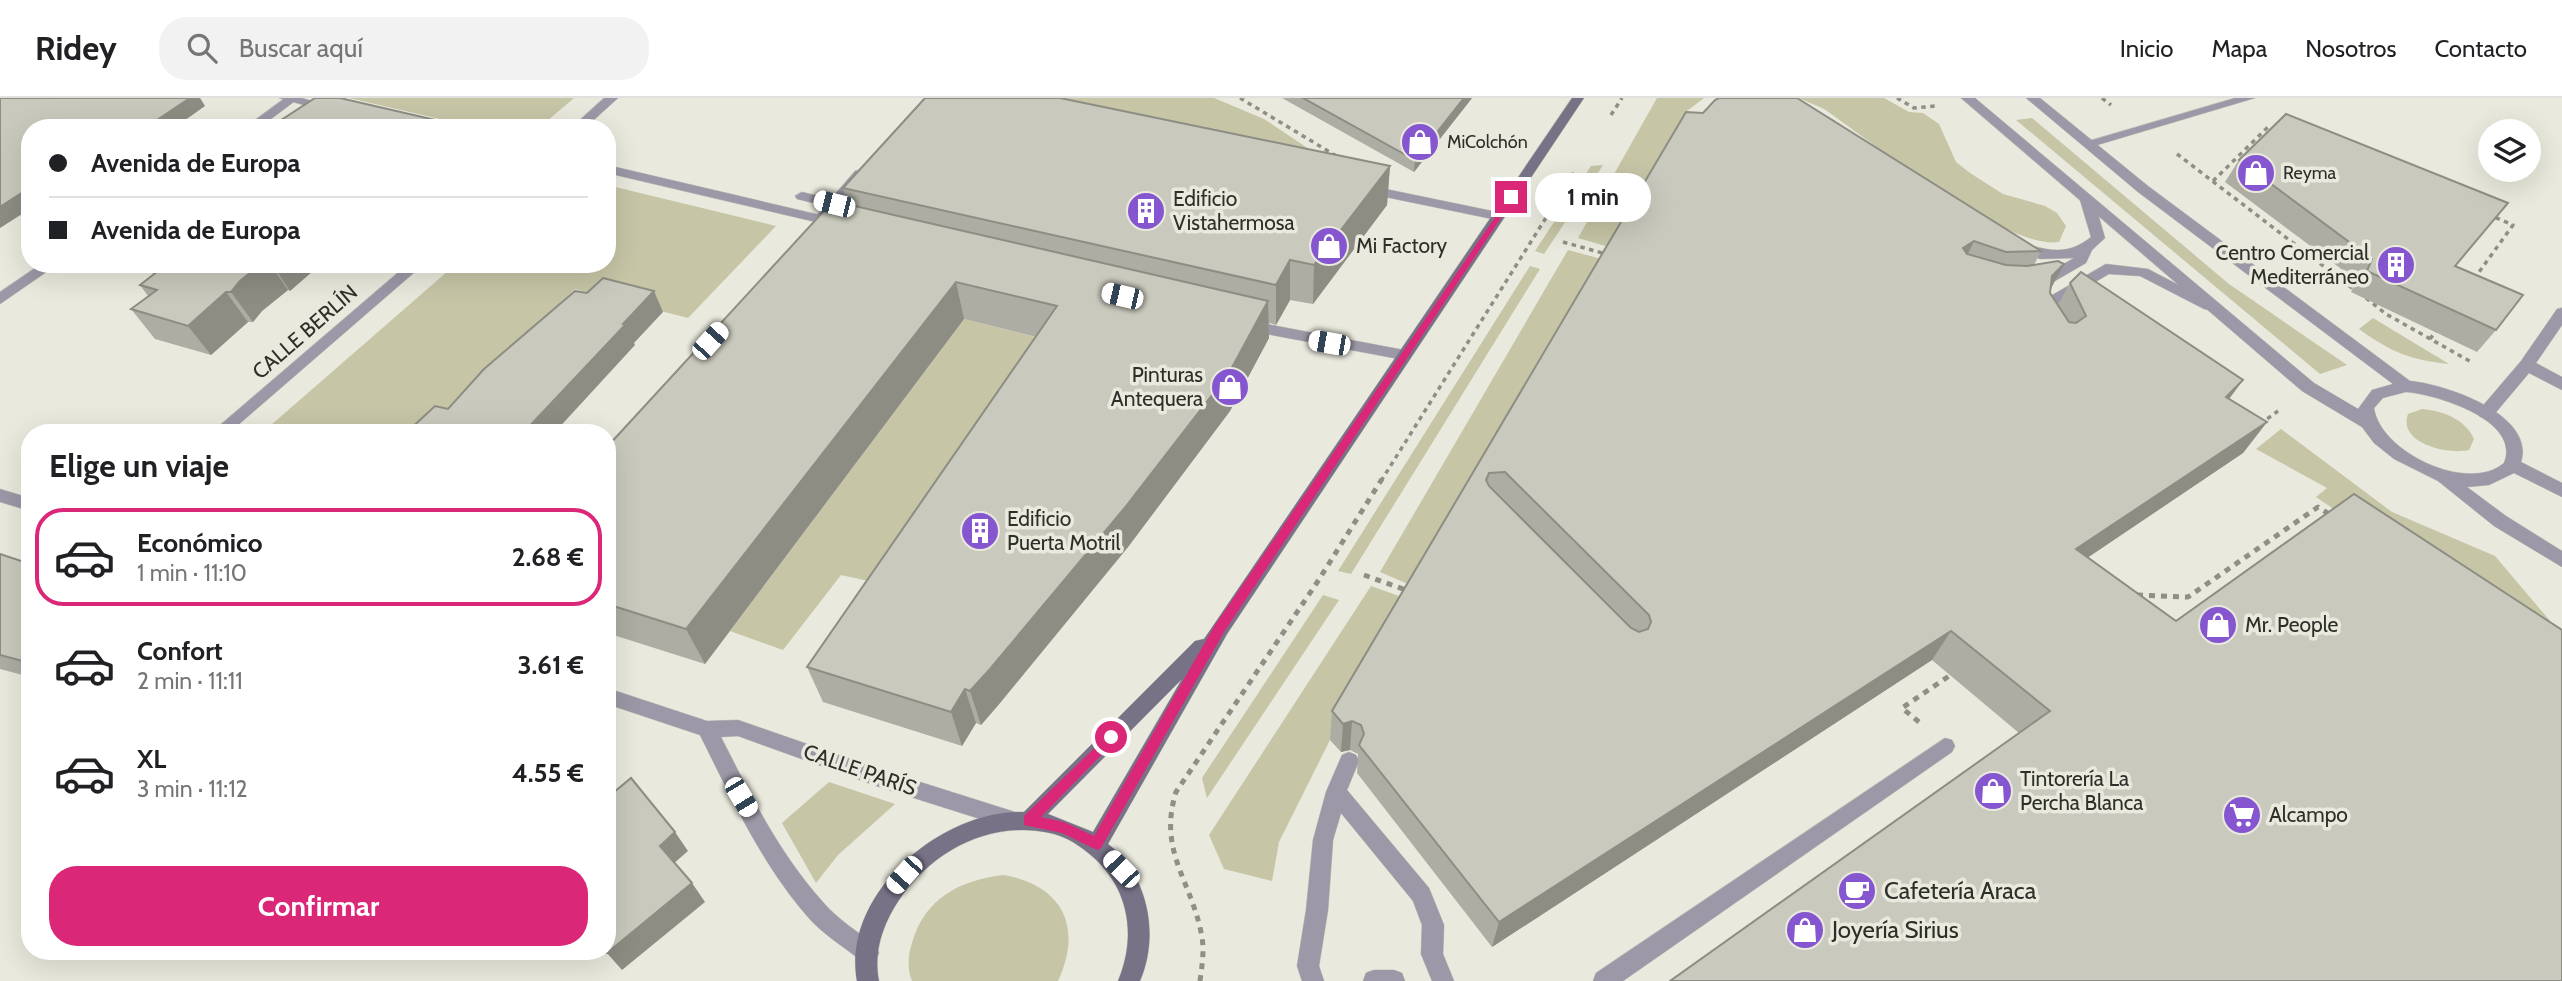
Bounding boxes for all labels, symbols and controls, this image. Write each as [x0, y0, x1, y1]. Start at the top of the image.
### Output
search box [159, 17, 649, 80]
text: Ridey [35, 28, 117, 68]
icon: search [183, 29, 221, 67]
text: Buscar aquí [239, 32, 363, 64]
text: Inicio [2120, 34, 2173, 63]
text: Mapa [2211, 34, 2267, 63]
text: Nosotros [2305, 34, 2396, 63]
text: Contacto [2434, 34, 2527, 63]
map controls [2478, 119, 2541, 182]
button: layers [2478, 119, 2541, 182]
shop icon: MiColchón [1399, 121, 1441, 163]
place label: MiColchón [1447, 131, 1528, 153]
text: Avenida de Europa [91, 147, 301, 179]
shop icon: Reyma [2235, 152, 2277, 194]
place label: Reyma [2283, 162, 2337, 184]
callout: 1 min [1536, 172, 1651, 222]
route end [1495, 181, 1527, 213]
text: 1 min [1567, 183, 1619, 211]
place label: Edificio Vistahermosa [1173, 186, 1295, 235]
car [812, 189, 857, 219]
building icon: Edificio Vistahermosa [1125, 190, 1167, 232]
text: Avenida de Europa [91, 214, 301, 246]
shop icon: Mi Factory [1308, 225, 1350, 267]
place label: Mi Factory [1356, 233, 1448, 258]
place label: Centro Comercial Mediterráneo [2216, 240, 2369, 289]
building icon: Centro Comercial Mediterráneo [2375, 244, 2417, 286]
street label: CALLE BERLÍN [247, 279, 362, 384]
car [1100, 281, 1145, 311]
car [689, 318, 732, 364]
car [1307, 329, 1352, 357]
place label: Pinturas Antequera [1111, 362, 1203, 411]
shop icon: Pinturas Antequera [1209, 366, 1251, 408]
text: Elige un viaje [49, 446, 229, 485]
place label: Edificio Puerta Motril [1007, 506, 1121, 555]
building icon: Edificio Puerta Motril [959, 510, 1001, 552]
icon: car [53, 526, 116, 589]
text: Económico [137, 527, 263, 559]
text: 2.68 € [512, 541, 584, 573]
text: 1 min · 11:10 [137, 559, 247, 587]
shop icon: Mr. People [2197, 604, 2239, 646]
place label: Mr. People [2245, 612, 2339, 637]
icon: car [53, 634, 116, 697]
text: Confort [137, 635, 223, 667]
text: 3.61 € [517, 649, 584, 681]
text: 2 min · 11:11 [137, 667, 243, 695]
route start [1095, 721, 1127, 753]
street label: CALLE PARÍS [800, 739, 920, 801]
icon: car [53, 742, 116, 805]
text: XL [137, 743, 166, 775]
text: 4.55 € [512, 757, 584, 789]
place label: Tintorería La Percha Blanca [2020, 766, 2143, 815]
shop icon: Tintorería La Percha Blanca [1972, 770, 2014, 812]
car [722, 774, 761, 820]
text: 3 min · 11:12 [137, 775, 248, 803]
supermarket icon: Alcampo [2221, 794, 2263, 836]
place label: Alcampo [2269, 802, 2348, 827]
car [1099, 847, 1144, 891]
car [883, 852, 926, 898]
button: Confirmar [49, 866, 588, 946]
cafe icon: Cafetería Araca [1836, 870, 1878, 912]
place label: Cafetería Araca [1884, 876, 2037, 905]
shop icon: Joyería Sirius [1784, 909, 1826, 951]
place label: Joyería Sirius [1831, 915, 1959, 944]

